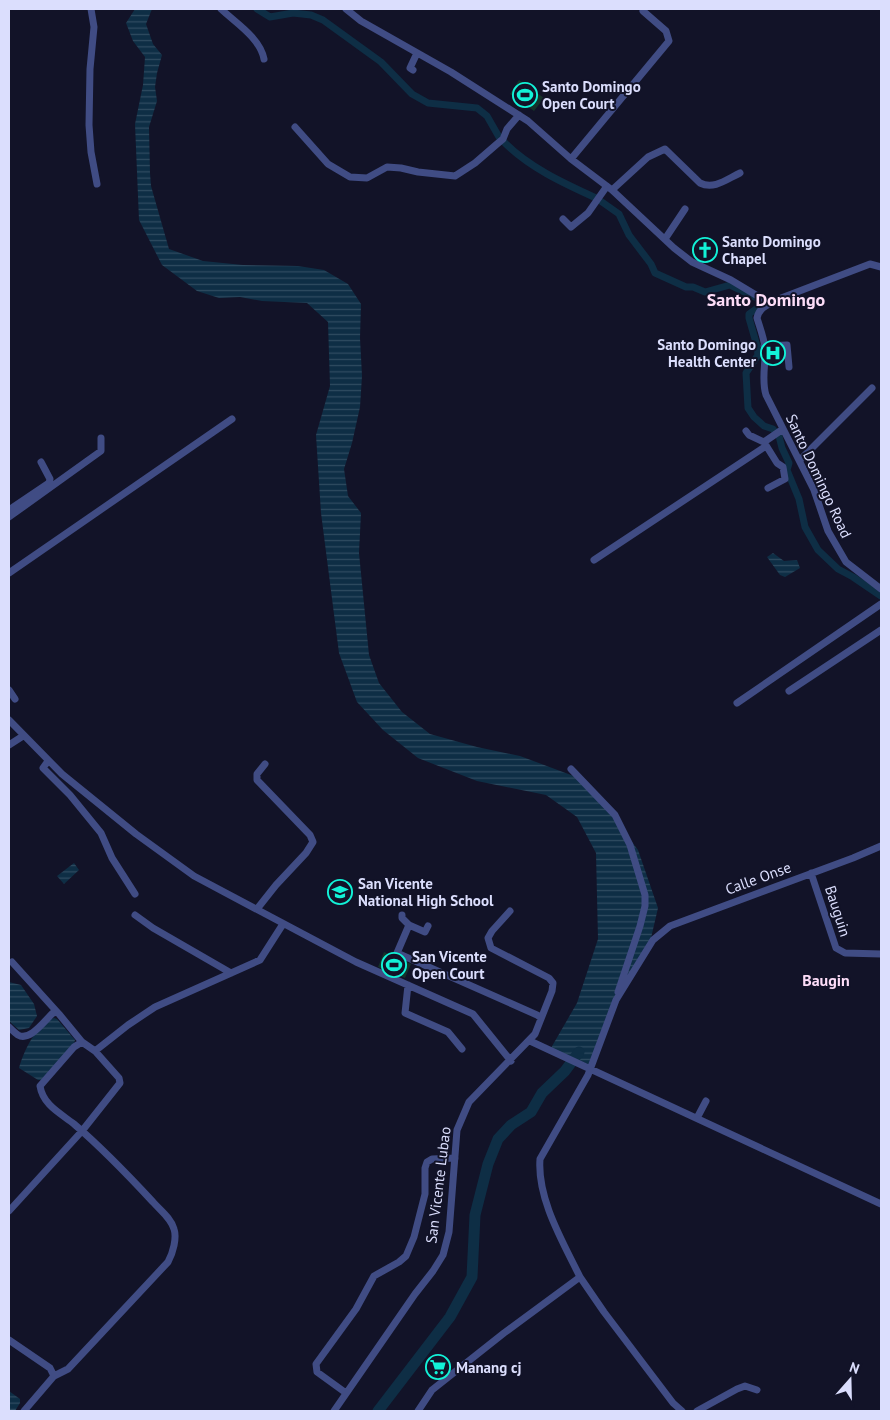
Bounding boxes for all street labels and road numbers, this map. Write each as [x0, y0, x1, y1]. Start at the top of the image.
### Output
street label: Santo Domingo Road [782, 411, 856, 541]
street label: Calle Onse [723, 857, 793, 899]
street label: Bauguin [821, 883, 855, 939]
street label: San Vicente Lubao [421, 1125, 455, 1245]

